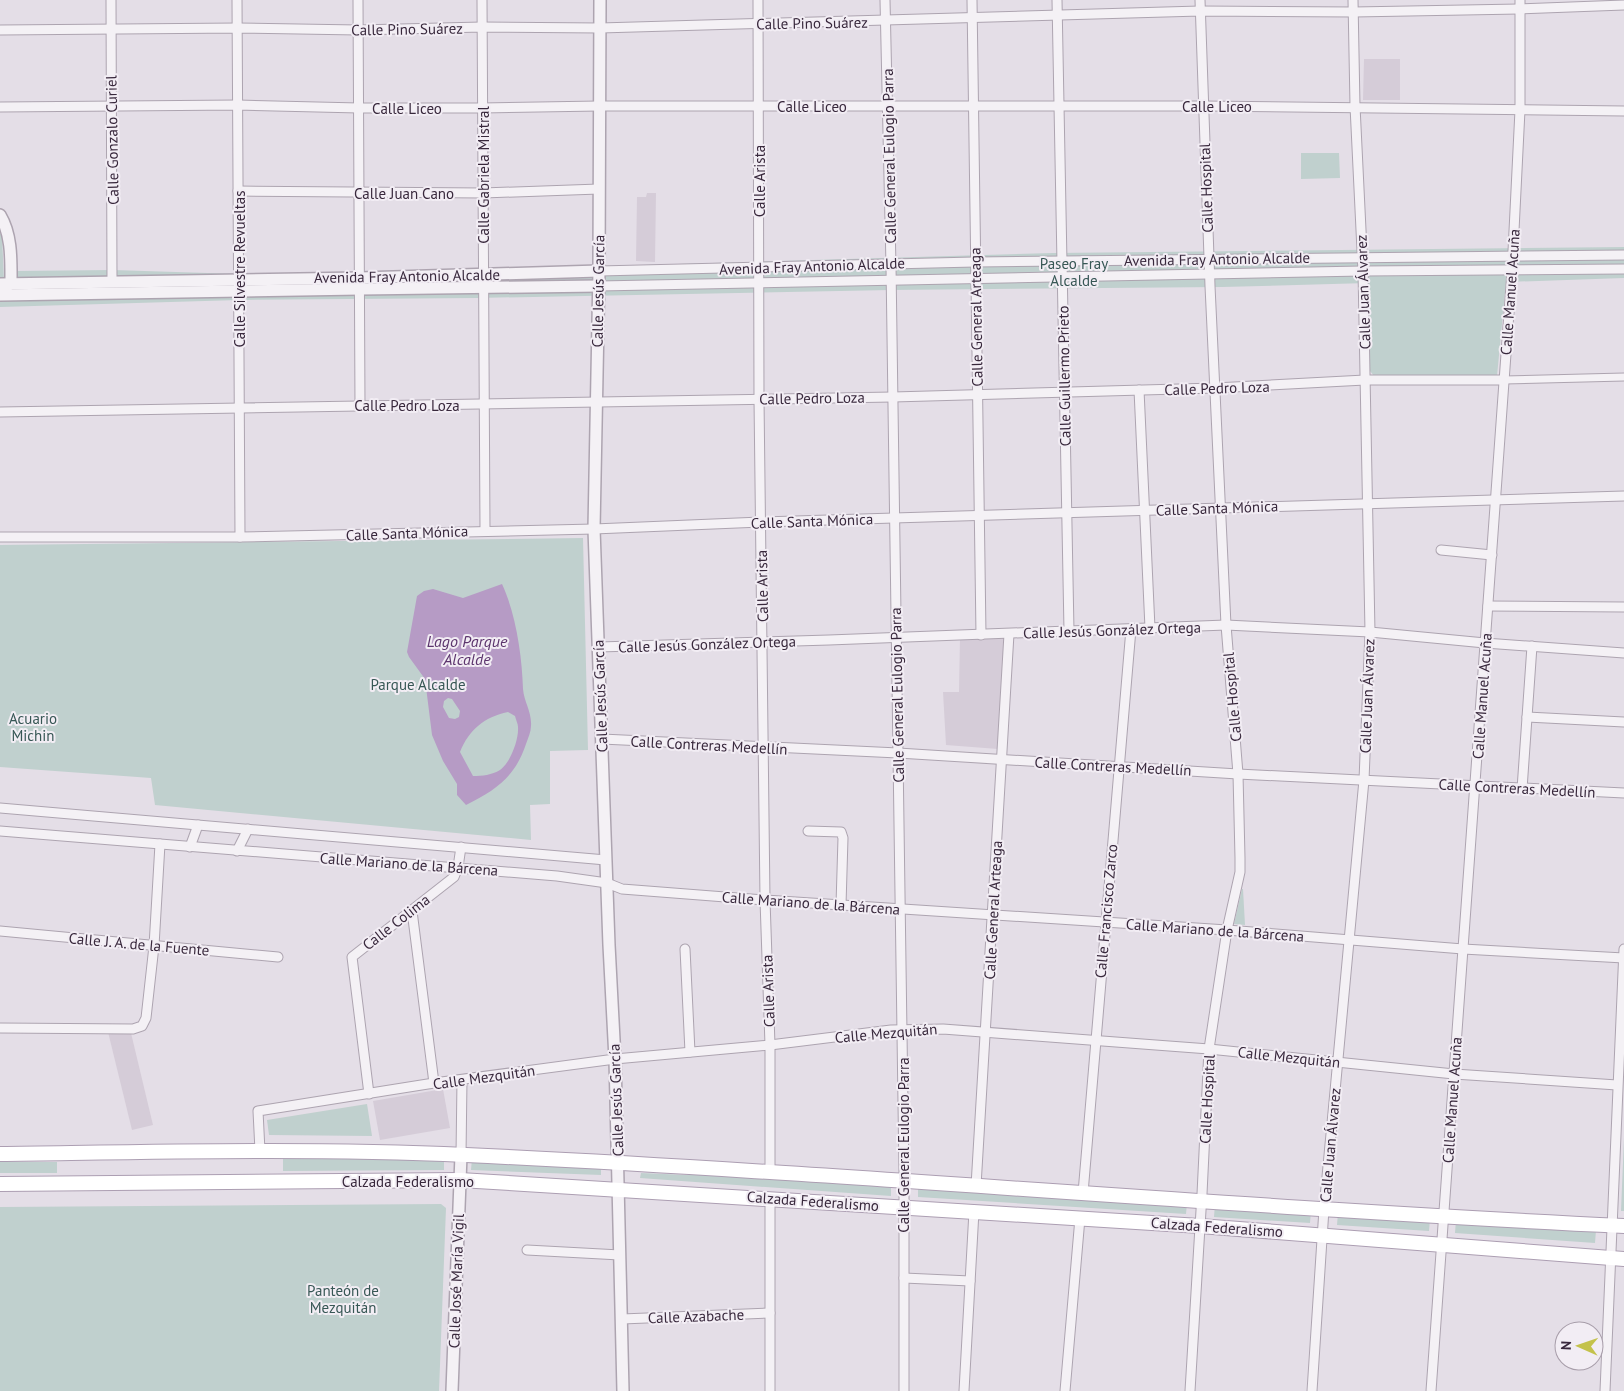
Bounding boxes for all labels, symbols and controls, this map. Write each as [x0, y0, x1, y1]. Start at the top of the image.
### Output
street label: Calle Pino Suárez [756, 13, 868, 33]
street label: Calle Pino Suárez [351, 19, 463, 39]
street label: Calle General Eulogio Parra [878, 68, 900, 244]
street label: Calle Gonzalo Curiel [101, 74, 123, 205]
street label: Calle Liceo [777, 97, 847, 116]
street label: Calle Liceo [1182, 97, 1252, 116]
street label: Calle Liceo [372, 99, 442, 118]
street label: Calle Gabriela Mistral [474, 106, 493, 244]
street label: Calle Hospital [1195, 142, 1217, 233]
street label: Calle Arista [750, 145, 769, 217]
street label: Calle Juan Cano [354, 184, 454, 203]
street label: Calle Silvestre Revueltas [230, 191, 249, 347]
street label: Calle Manuel Acuña [1496, 228, 1524, 356]
street label: Calle Jesús García [588, 234, 608, 348]
street label: Calle Juan Álvarez [1352, 234, 1374, 350]
street label: Calle General Arteaga [965, 247, 987, 387]
street label: Avenida Fray Antonio Alcalde [1124, 248, 1310, 270]
street label: Avenida Fray Antonio Alcalde [719, 253, 905, 279]
park label: Paseo Fray Alcalde [1040, 254, 1108, 290]
street label: Avenida Fray Antonio Alcalde [314, 265, 500, 287]
street label: Calle Guillermo Prieto [1053, 306, 1075, 446]
street label: Calle Pedro Loza [1164, 377, 1270, 399]
street label: Calle Pedro Loza [759, 388, 865, 408]
street label: Calle Pedro Loza [354, 396, 460, 415]
street label: Calle Santa Mónica [1155, 496, 1279, 520]
street label: Calle Santa Mónica [750, 509, 874, 533]
street label: Calle Santa Mónica [345, 521, 469, 545]
street label: Calle Arista [752, 550, 772, 622]
street label: Calle General Eulogio Parra [886, 607, 908, 783]
street label: Calle Jesús González Ortega [1023, 617, 1201, 643]
water label: Lago Parque Alcalde [427, 631, 508, 669]
street label: Calle Jesús González Ortega [618, 631, 796, 657]
street label: Calle Manuel Acuña [1468, 632, 1496, 760]
street label: Calle Juan Álvarez [1356, 638, 1378, 754]
street label: Calle Jesús García [589, 639, 611, 753]
street label: Calle Hospital [1219, 651, 1245, 742]
park label: Parque Alcalde [370, 675, 466, 694]
park label: Acuario Michin [9, 709, 57, 745]
street label: Calle Contreras Medellín [630, 731, 788, 759]
street label: Calle Contreras Medellín [1034, 752, 1192, 780]
street label: Calle Contreras Medellín [1438, 774, 1596, 802]
street label: Calle General Arteaga [980, 840, 1006, 980]
street label: Calle Francisco Zarco [1091, 843, 1121, 979]
street label: Calle Mariano de la Bárcena [319, 848, 499, 880]
street label: Calle Mariano de la Bárcena [721, 887, 901, 919]
street label: Calle Colima [359, 890, 433, 954]
street label: Calle Mariano de la Bárcena [1125, 914, 1305, 946]
street label: Calle J. A. de la Fuente [68, 928, 210, 960]
street label: Calle Arista [757, 954, 779, 1028]
street label: Calle Mezquitán [834, 1019, 938, 1047]
street label: Calle Manuel Acuña [1438, 1036, 1466, 1164]
street label: Calle Mezquitán [1237, 1042, 1341, 1072]
street label: Calle Jesús García [605, 1043, 627, 1157]
street label: Calle Hospital [1195, 1053, 1219, 1144]
street label: Calle General Eulogio Parra [894, 1057, 913, 1233]
street label: Calle Mezquitán [432, 1060, 536, 1094]
street label: Calle Juan Álvarez [1316, 1087, 1344, 1203]
street label: Calzada Federalismo [342, 1172, 474, 1191]
street label: Calzada Federalismo [746, 1187, 880, 1215]
street label: Calle José María Vigil [444, 1213, 468, 1349]
street label: Calzada Federalismo [1150, 1213, 1284, 1241]
park label: Panteón de Mezquitán [307, 1281, 379, 1317]
street label: Calle Azabache [648, 1305, 744, 1327]
north arrow [1554, 1321, 1604, 1371]
text: N [1557, 1341, 1575, 1350]

